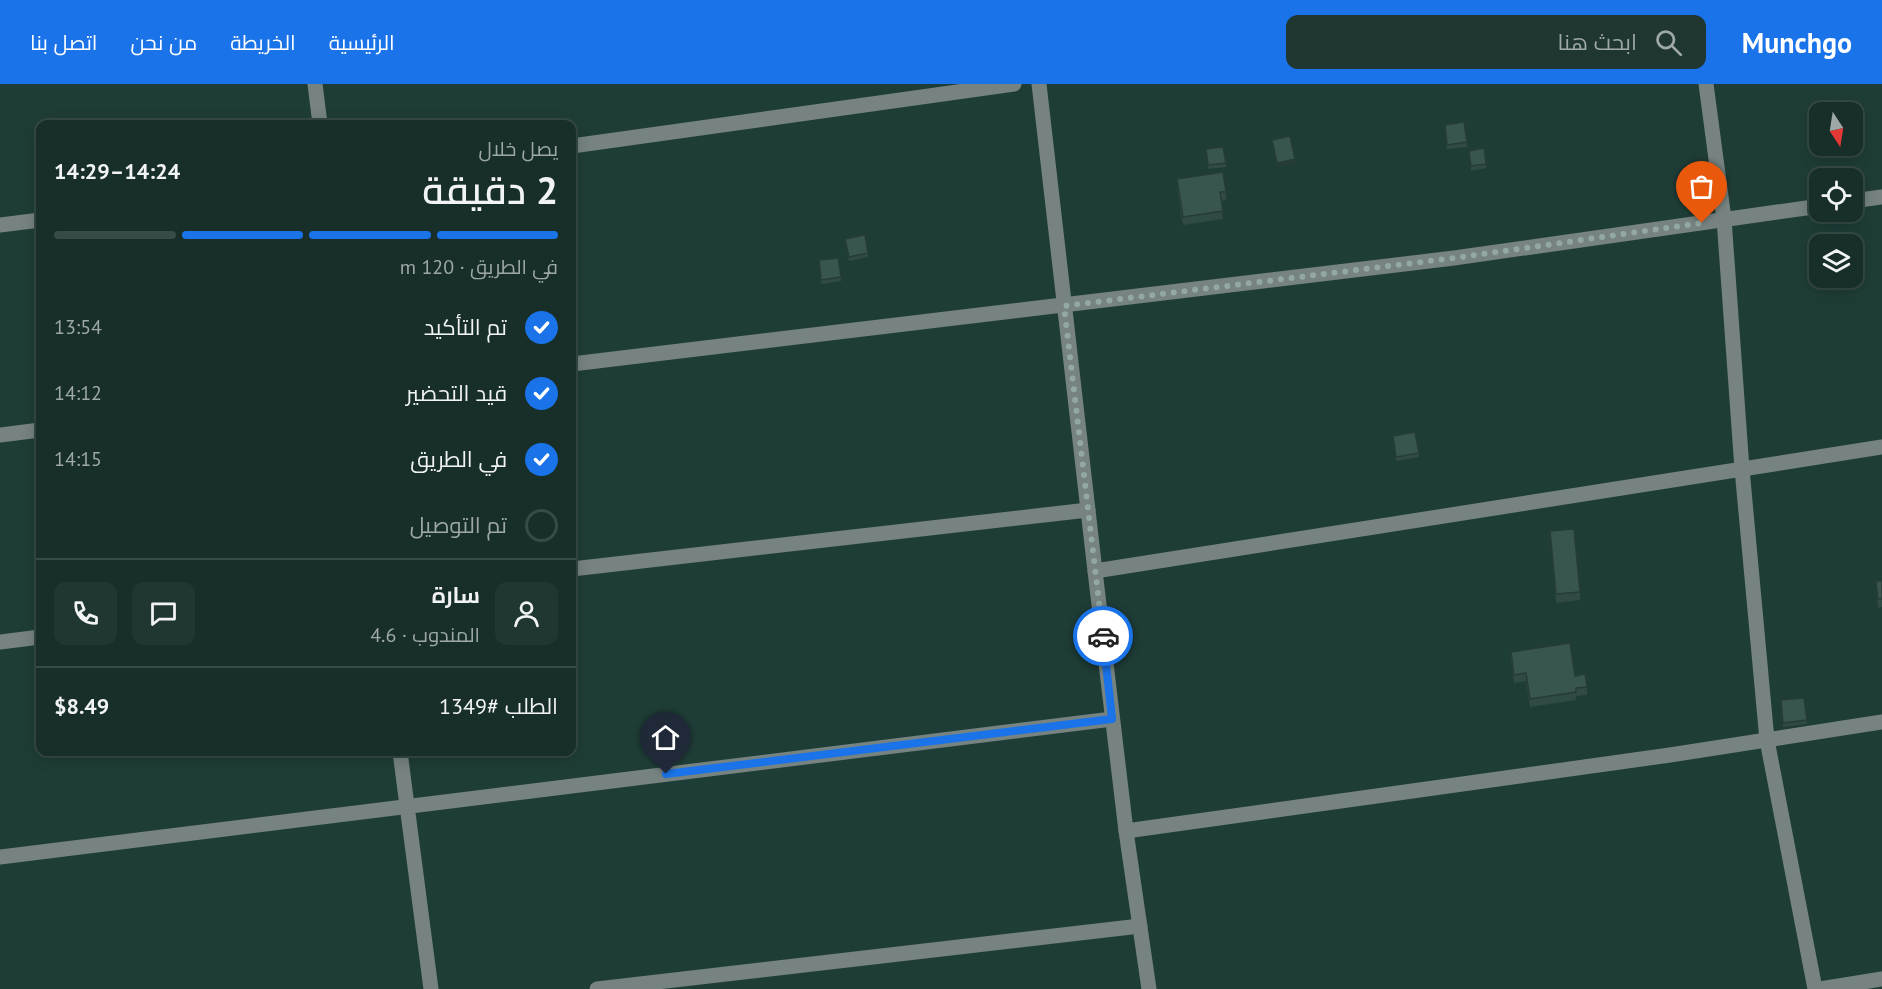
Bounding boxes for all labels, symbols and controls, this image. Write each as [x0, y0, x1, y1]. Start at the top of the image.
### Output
search box [1286, 15, 1706, 69]
text: Munchgo [1742, 24, 1852, 61]
icon: search [1652, 26, 1685, 59]
text: ابحث هنا [1557, 28, 1637, 56]
text: اتصل بنا [30, 29, 97, 56]
text: من نحن [130, 29, 197, 56]
text: الخريطة [230, 29, 296, 56]
text: الرئيسية [329, 29, 395, 56]
north arrow [1809, 102, 1863, 156]
map controls [1809, 102, 1863, 288]
text: يصل خلال [478, 136, 558, 162]
text: 14:24–14:29 [54, 157, 180, 185]
pin [1676, 161, 1727, 223]
text: 2 دقيقة [422, 164, 558, 215]
button: locate [1809, 168, 1863, 222]
icon: bag [1685, 170, 1718, 203]
button: layers [1809, 234, 1863, 288]
text: في الطريق · 120 m [400, 254, 558, 280]
icon: check [525, 311, 558, 344]
text: تم التأكيد [424, 313, 507, 341]
text: 13:54 [54, 314, 102, 340]
icon: check [525, 377, 558, 410]
text: قيد التحضير [406, 379, 507, 407]
text: 14:12 [54, 380, 102, 406]
icon: check [525, 443, 558, 476]
text: في الطريق [410, 445, 507, 473]
text: 14:15 [54, 446, 102, 472]
text: تم التوصيل [410, 511, 507, 539]
text: سارة [432, 581, 480, 609]
button: phone [54, 582, 117, 645]
button: chat [132, 582, 195, 645]
button: person [495, 582, 558, 645]
courier [1073, 606, 1133, 666]
icon: car [1087, 620, 1120, 653]
text: المندوب · 4.6 [370, 622, 480, 648]
text: $8.49 [54, 692, 109, 720]
text: الطلب #1349 [439, 692, 558, 720]
pin [640, 712, 691, 774]
icon: home [649, 721, 682, 754]

